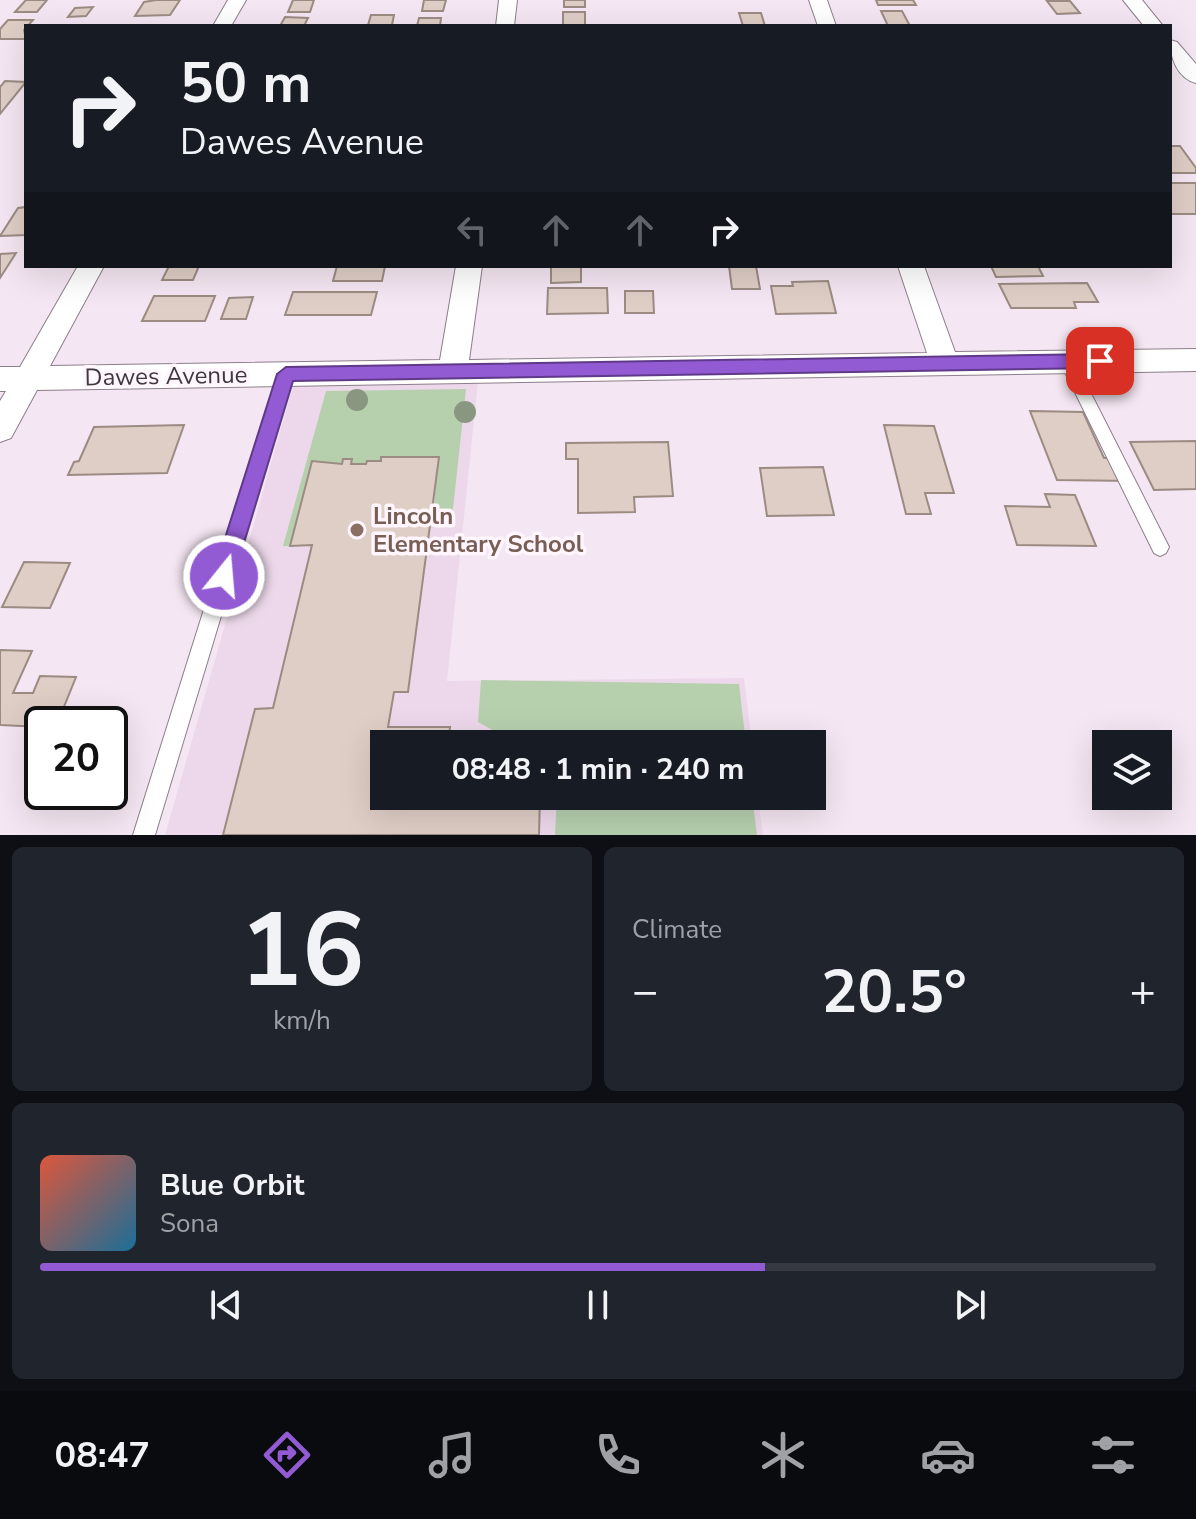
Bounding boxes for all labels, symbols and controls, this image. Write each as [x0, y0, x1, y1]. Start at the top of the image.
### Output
text: 50 m [180, 45, 311, 122]
icon: right [48, 56, 152, 160]
text: Dawes Avenue [180, 118, 424, 167]
icon: left [450, 208, 494, 252]
icon: ahead [534, 208, 578, 252]
icon: ahead [618, 208, 662, 252]
icon: right [702, 208, 746, 252]
pin [1066, 327, 1134, 395]
icon: arrive [1078, 339, 1122, 383]
street label: Dawes Avenue [84, 359, 248, 393]
place label: Lincoln Elementary School [373, 500, 584, 560]
marker: Lincoln Elementary School [348, 521, 366, 539]
position arrow [182, 534, 266, 618]
speed limit sign: 20 [24, 706, 128, 810]
map controls [1092, 730, 1172, 810]
button: layers [1092, 730, 1172, 810]
text: 08:48 · 1 min · 240 m [452, 749, 744, 790]
text: 16 [240, 880, 364, 1022]
text: Climate [632, 912, 722, 947]
text: 20.5° [821, 951, 967, 1033]
text: − [632, 962, 658, 1022]
text: + [1130, 962, 1156, 1022]
text: km/h [273, 1003, 331, 1038]
text: Blue Orbit [160, 1165, 304, 1206]
text: Sona [160, 1206, 219, 1241]
icon: previous [204, 1283, 248, 1327]
icon: pause [576, 1283, 620, 1327]
icon: next [948, 1283, 992, 1327]
icon: directions [259, 1427, 315, 1483]
icon: music [424, 1427, 480, 1483]
icon: phone [590, 1427, 646, 1483]
icon: climate [755, 1427, 811, 1483]
icon: car [920, 1427, 976, 1483]
icon: filters [1085, 1427, 1141, 1483]
text: 08:47 [55, 1431, 150, 1480]

